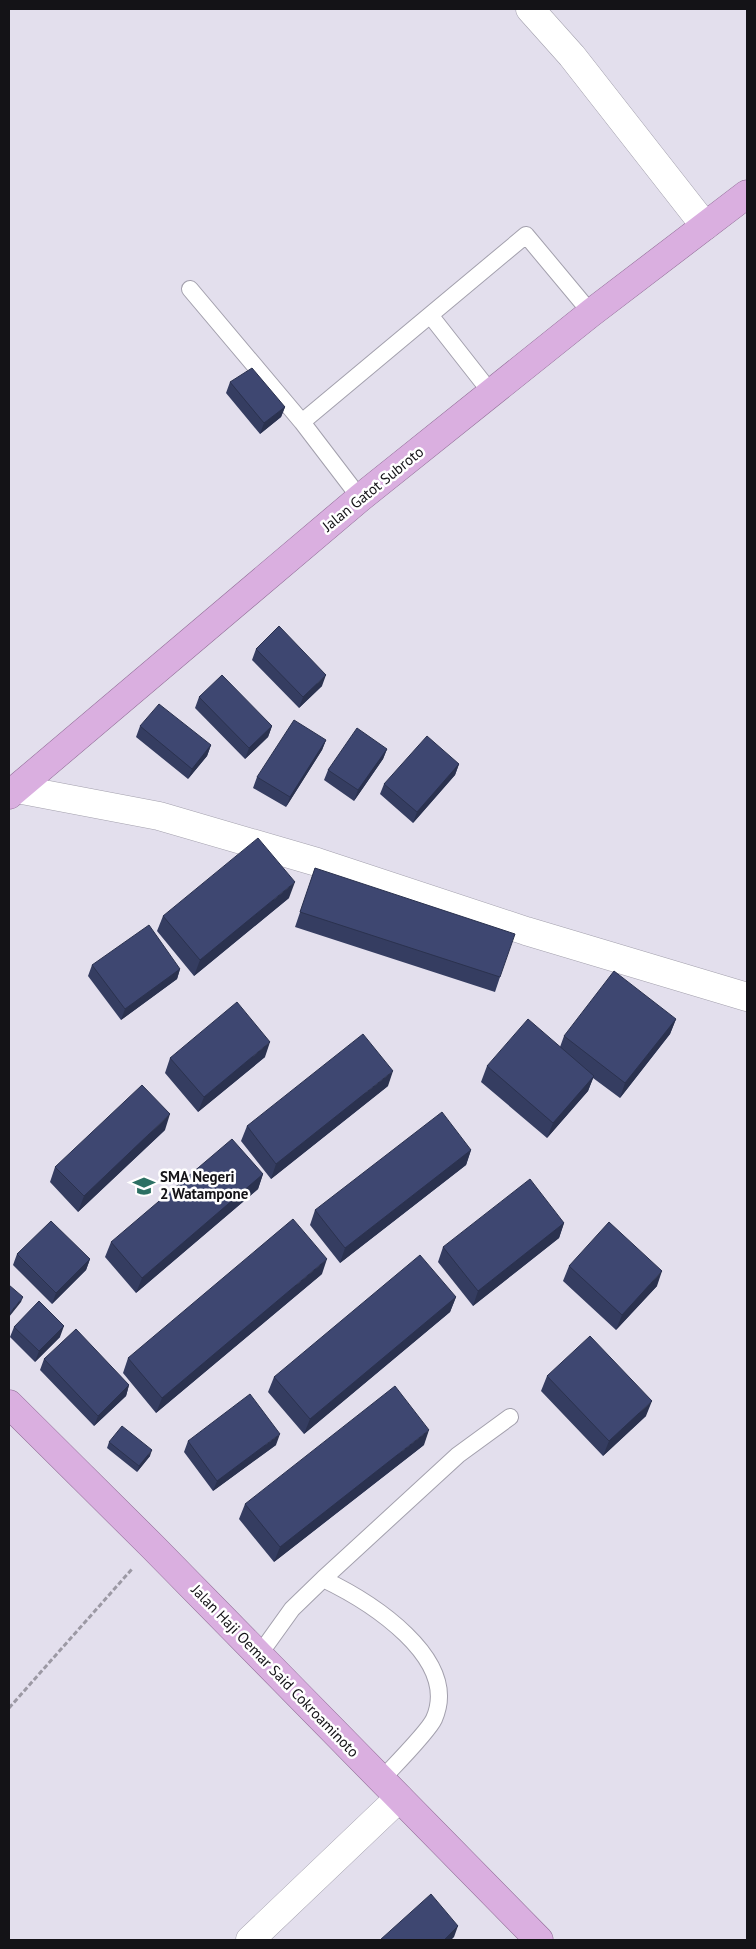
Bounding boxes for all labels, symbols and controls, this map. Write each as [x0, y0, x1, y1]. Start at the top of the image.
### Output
street label: Jalan Gatot Subroto [317, 442, 427, 536]
place label: SMA Negeri 2 Watampone [160, 1167, 249, 1203]
school or university icon: SMA Negeri 2 Watampone [131, 1173, 157, 1199]
street label: Jalan Haji Oemar Said Cokroaminoto [187, 1580, 363, 1761]

